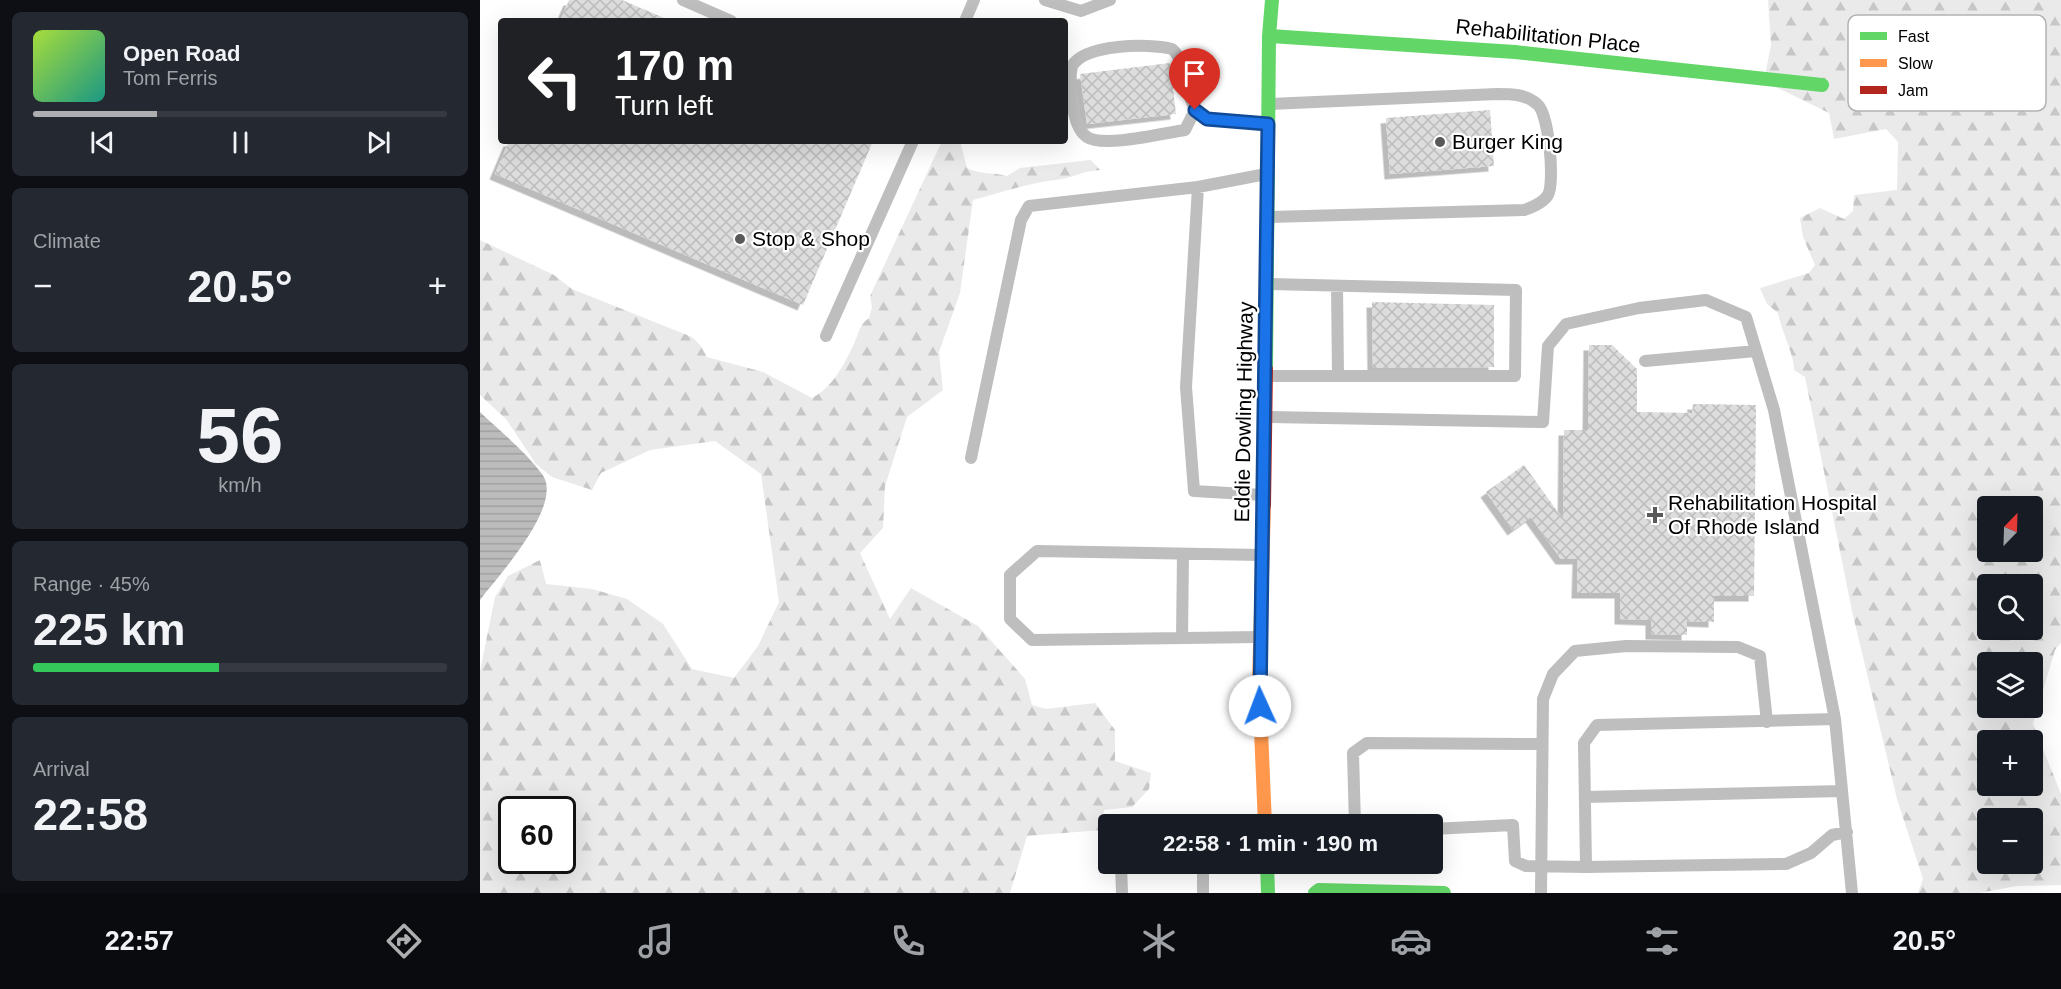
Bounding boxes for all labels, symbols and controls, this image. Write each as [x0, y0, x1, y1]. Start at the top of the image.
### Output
street label: Rehabilitation Place [1455, 14, 1642, 57]
legend [1848, 15, 2046, 111]
text: Fast [1898, 28, 1930, 45]
text: Open Road [123, 41, 240, 66]
icon: left [516, 42, 594, 120]
text: 170 m [615, 42, 734, 89]
pin [1169, 48, 1220, 110]
text: Slow [1898, 55, 1933, 72]
icon: arrive [1178, 57, 1211, 90]
text: Tom Ferris [123, 67, 217, 89]
text: Jam [1898, 82, 1928, 99]
text: Turn left [615, 91, 713, 121]
icon: previous [86, 126, 119, 159]
icon: pause [224, 126, 257, 159]
icon: next [362, 126, 395, 159]
place label: Burger King [1452, 130, 1563, 153]
marker: Burger King [1433, 135, 1447, 149]
place label: Stop & Shop [752, 227, 870, 250]
text: Climate [33, 230, 101, 252]
marker: Stop & Shop [733, 232, 747, 246]
text: 20.5° [187, 261, 293, 312]
text: − [33, 267, 52, 304]
text: + [428, 267, 447, 304]
street label: Eddie Dowling Highway [1230, 301, 1257, 522]
text: 56 [197, 391, 283, 479]
text: km/h [218, 474, 262, 496]
place label: Rehabilitation Hospital Of Rhode Island [1668, 491, 1877, 538]
north arrow [1977, 496, 2043, 562]
map controls [1977, 496, 2043, 874]
marker: Rehabilitation Hospital Of Rhode Island [1646, 506, 1664, 524]
text: Range · 45% [33, 573, 150, 595]
button: search [1977, 574, 2043, 640]
text: 225 km [33, 604, 186, 655]
button: layers [1977, 652, 2043, 718]
position arrow [1228, 674, 1292, 738]
button: + [1977, 730, 2043, 796]
text: Arrival [33, 758, 90, 780]
text: 22:58 [33, 789, 148, 840]
speed limit sign: 60 [498, 796, 576, 874]
button: − [1977, 808, 2043, 874]
text: 22:58 · 1 min · 190 m [1163, 831, 1378, 856]
icon: directions [383, 920, 425, 962]
icon: music [635, 920, 677, 962]
icon: phone [887, 920, 929, 962]
icon: climate [1138, 920, 1180, 962]
icon: car [1390, 920, 1432, 962]
icon: filters [1641, 920, 1683, 962]
text: 22:57 [105, 926, 174, 956]
text: 20.5° [1893, 926, 1956, 956]

